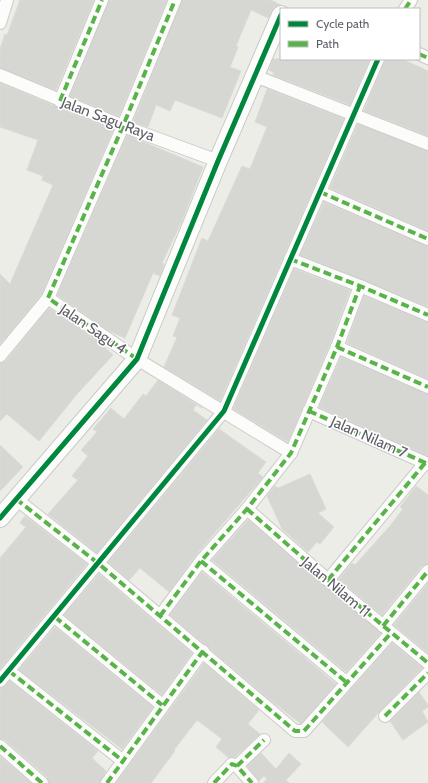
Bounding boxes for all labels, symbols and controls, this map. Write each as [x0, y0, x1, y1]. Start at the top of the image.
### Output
legend [280, 8, 420, 60]
text: Cycle path [316, 16, 369, 31]
text: Path [316, 36, 339, 51]
street label: Jalan Sagu Raya [58, 93, 158, 145]
street label: Jalan Sagu 4 [55, 300, 130, 358]
street label: Jalan Nilam 7 [327, 412, 410, 462]
street label: Jalan Nilam 11 [297, 552, 374, 621]

